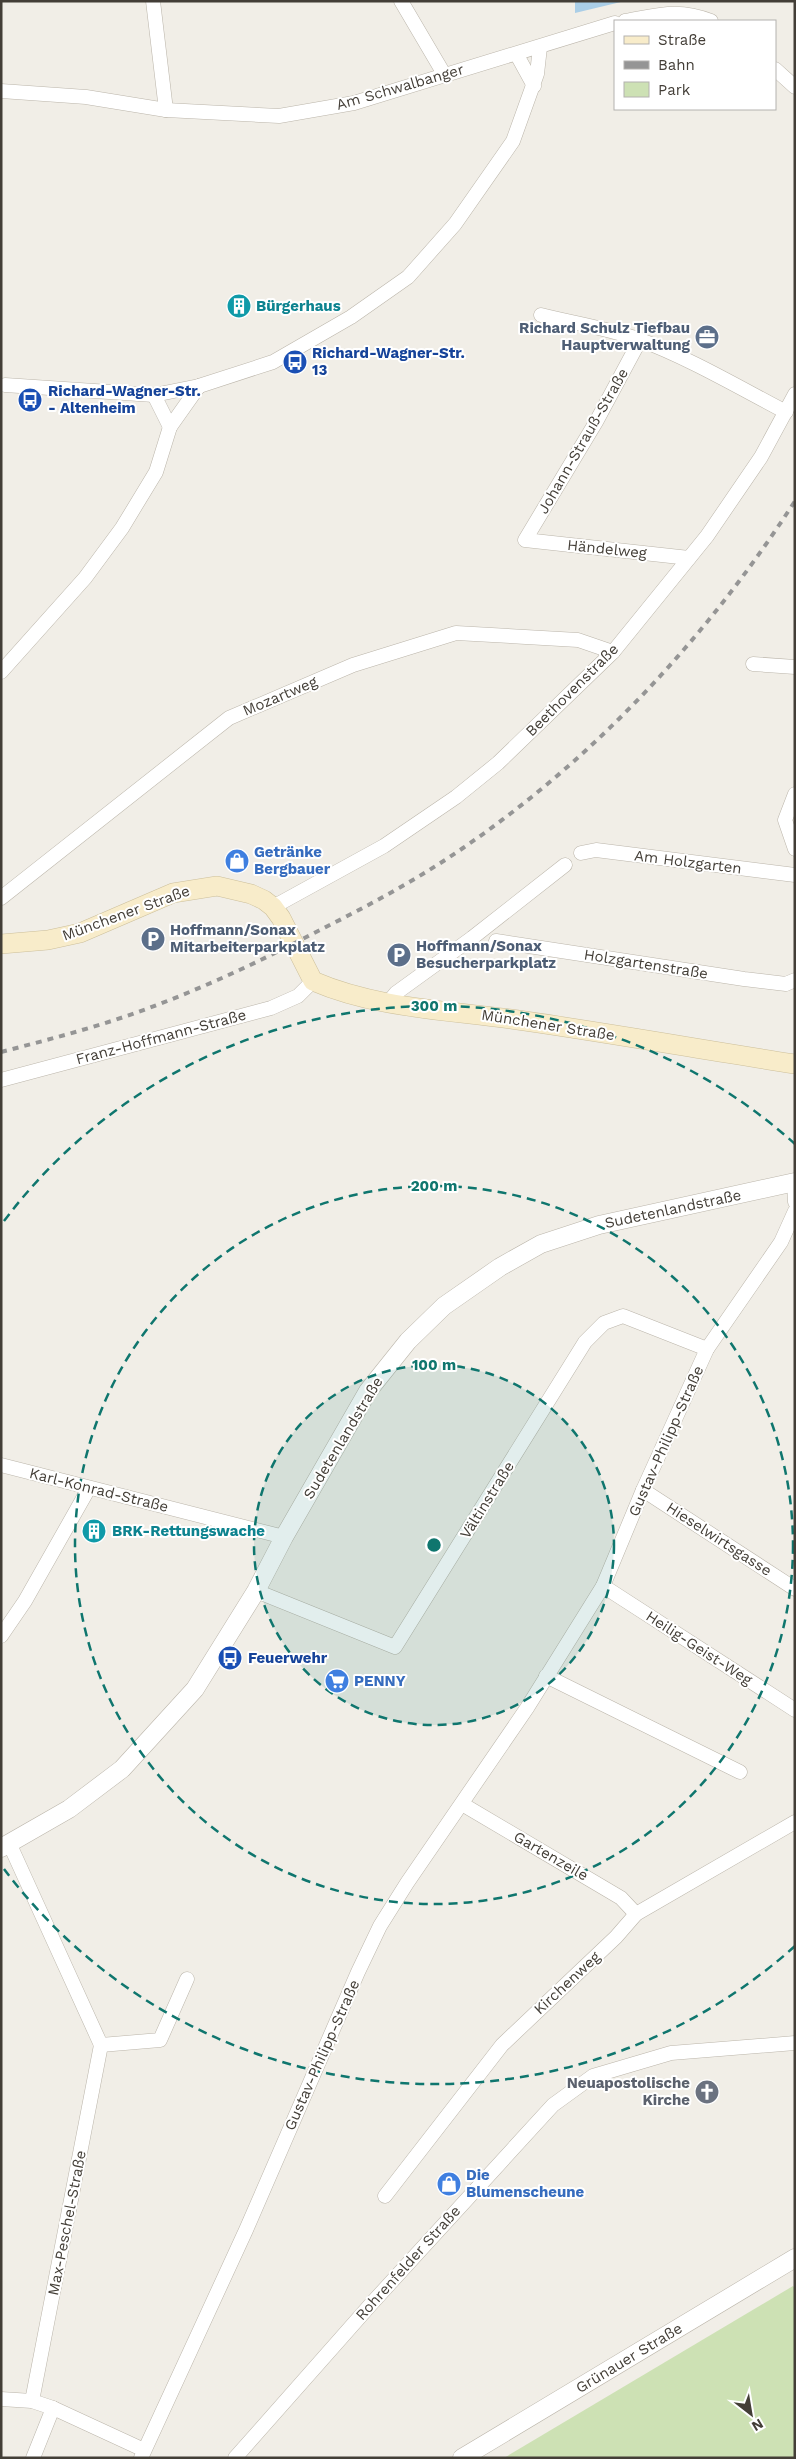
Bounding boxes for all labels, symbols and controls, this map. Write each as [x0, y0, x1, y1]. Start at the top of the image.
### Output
legend [614, 20, 776, 110]
text: Straße [658, 31, 706, 49]
text: Bahn [658, 56, 695, 74]
street label: Am Schwalbanger [334, 60, 466, 114]
text: Park [658, 81, 691, 99]
building icon: Bürgerhaus [226, 293, 252, 319]
place label: Bürgerhaus [256, 297, 341, 315]
place label: Richard Schulz Tiefbau Hauptverwaltung [519, 319, 691, 354]
office icon: Richard Schulz Tiefbau Hauptverwaltung [694, 324, 720, 350]
place label: Richard-Wagner-Str. 13 [312, 344, 465, 379]
bus stop icon: Richard-Wagner-Str. 13 [282, 349, 308, 375]
street label: Johann-Strauß-Straße [534, 365, 632, 517]
place label: Richard-Wagner-Str. - Altenheim [48, 382, 201, 417]
bus stop icon: Richard-Wagner-Str. - Altenheim [17, 387, 43, 413]
street label: Händelweg [566, 536, 648, 562]
street label: Beethovenstraße [522, 640, 622, 740]
street label: Mozartweg [240, 672, 320, 720]
place label: Getränke Bergbauer [254, 843, 331, 878]
street label: Am Holzgarten [633, 846, 743, 878]
shop icon: Getränke Bergbauer [224, 848, 250, 874]
street label: Münchener Straße [60, 882, 192, 944]
place label: Hoffmann/Sonax Mitarbeiterparkplatz [170, 921, 325, 956]
parking icon: Hoffmann/Sonax Mitarbeiterparkplatz [140, 926, 166, 952]
place label: Hoffmann/Sonax Besucherparkplatz [416, 937, 556, 972]
parking icon: Hoffmann/Sonax Besucherparkplatz [386, 942, 412, 968]
street label: Holzgartenstraße [583, 945, 709, 983]
text: 300 m [411, 997, 457, 1015]
street label: Franz-Hoffmann-Straße [74, 1006, 248, 1068]
street label: Münchener Straße [480, 1006, 616, 1044]
text: 200 m [411, 1177, 457, 1195]
street label: Sudetenlandstraße [603, 1186, 743, 1232]
text: 100 m [412, 1356, 456, 1374]
street label: Gustav-Philipp-Straße [625, 1363, 707, 1519]
street label: Sudetenlandstraße [299, 1374, 387, 1502]
street label: Vältinstraße [456, 1458, 518, 1542]
street label: Karl-Konrad-Straße [28, 1464, 170, 1516]
street label: Hieselwirtsgasse [663, 1498, 775, 1580]
building icon: BRK-Rettungswache [81, 1518, 107, 1544]
place label: BRK-Rettungswache [112, 1522, 265, 1540]
centre of rings [425, 1536, 443, 1554]
street label: Heilig-Geist-Weg [643, 1607, 755, 1689]
bus stop icon: Feuerwehr [217, 1645, 243, 1671]
place label: Feuerwehr [248, 1649, 328, 1667]
supermarket icon: PENNY [324, 1668, 350, 1694]
place label: PENNY [354, 1672, 406, 1690]
street label: Gartenzeile [511, 1827, 591, 1885]
street label: Kirchenweg [530, 1948, 604, 2018]
street label: Gustav-Philipp-Straße [281, 1977, 363, 2133]
place label: Neuapostolische Kirche [567, 2074, 690, 2109]
church icon: Neuapostolische Kirche [694, 2079, 720, 2105]
street label: Max-Peschel-Straße [44, 2149, 90, 2297]
place label: Die Blumenscheune [466, 2166, 585, 2201]
shop icon: Die Blumenscheune [436, 2171, 462, 2197]
street label: Rohrenfelder Straße [352, 2202, 464, 2324]
street label: Grünauer Straße [572, 2319, 686, 2397]
north arrow [726, 2389, 776, 2439]
text: N [749, 2416, 766, 2435]

